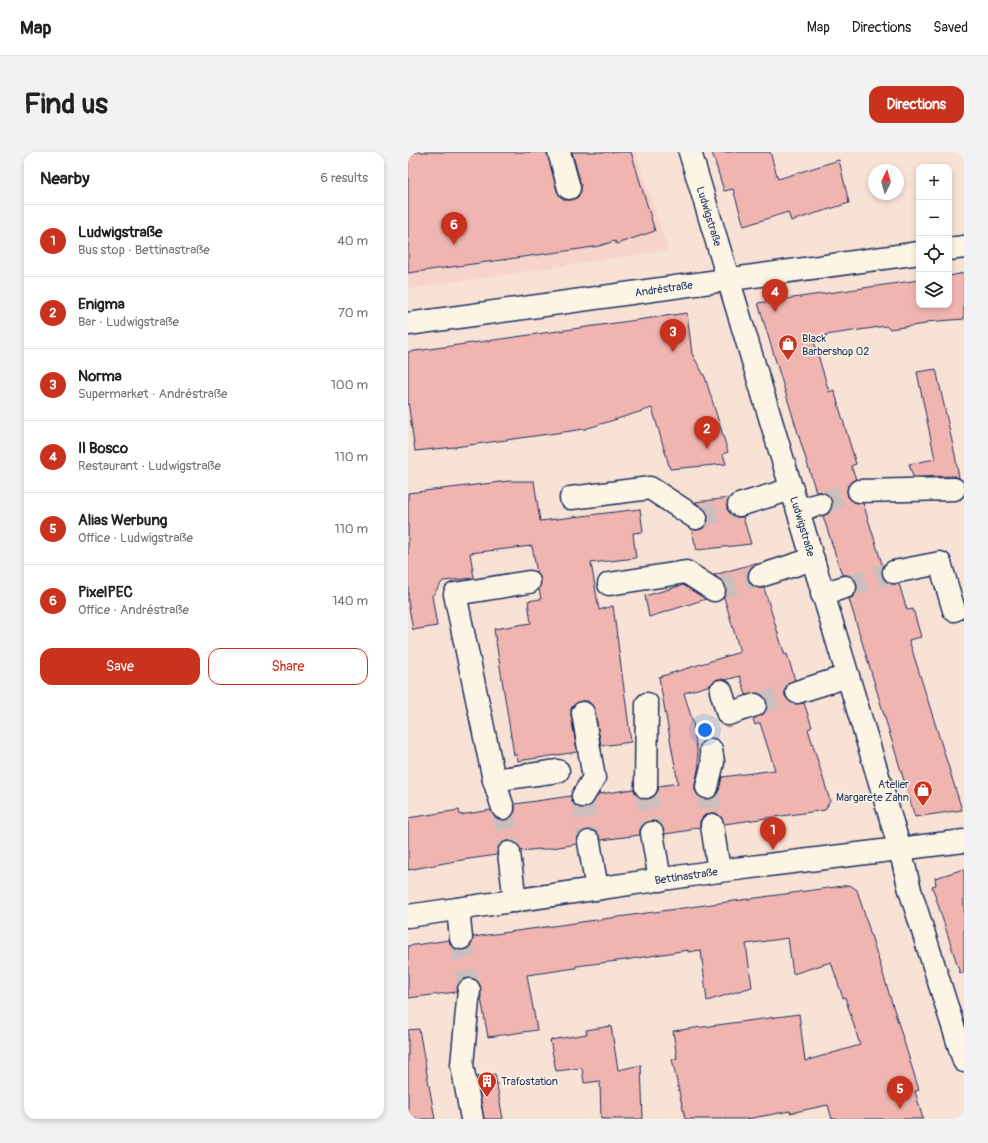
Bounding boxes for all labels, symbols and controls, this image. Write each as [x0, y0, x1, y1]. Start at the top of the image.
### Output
text: Map [20, 16, 51, 40]
text: Map [807, 19, 830, 36]
text: Directions [852, 19, 911, 36]
text: Saved [933, 19, 968, 36]
button: Directions [869, 86, 964, 123]
text: Find us [24, 87, 108, 122]
north arrow [868, 164, 904, 200]
map controls [916, 164, 952, 308]
button: + [916, 164, 952, 200]
text: Nearby [40, 168, 89, 189]
text: 6 results [321, 170, 368, 186]
street label: Ludwigstraße [694, 185, 724, 248]
button: − [916, 200, 952, 236]
pin: 6 [441, 212, 467, 245]
text: Ludwigstraße [78, 223, 162, 242]
text: 1 [50, 233, 56, 249]
text: 40 m [337, 233, 368, 249]
button: locate [916, 236, 952, 272]
text: Bus stop · Bettinastraße [78, 242, 210, 258]
button: layers [916, 272, 952, 308]
street label: Andréstraße [634, 278, 694, 299]
pin: 4 [762, 279, 788, 312]
text: Enigma [78, 295, 125, 314]
text: 2 [49, 305, 57, 321]
text: 70 m [338, 305, 368, 321]
text: Bar · Ludwigstraße [78, 314, 179, 330]
pin: 3 [660, 319, 686, 352]
place label: Black Barbershop 02 [802, 332, 869, 358]
shop icon: Black Barbershop 02 [777, 333, 799, 361]
text: Norma [78, 367, 122, 386]
text: 3 [49, 377, 57, 393]
text: 100 m [331, 377, 368, 393]
text: Supermarket · Andréstraße [78, 386, 227, 402]
pin: 2 [694, 416, 720, 449]
text: Il Bosco [78, 439, 128, 458]
text: 4 [49, 449, 57, 465]
text: 110 m [335, 449, 368, 465]
text: Restaurant · Ludwigstraße [78, 458, 221, 474]
street label: Ludwigstraße [787, 495, 818, 559]
text: Alias Werbung [78, 511, 167, 530]
text: 5 [49, 521, 57, 537]
text: 110 m [335, 521, 368, 537]
text: Office · Ludwigstraße [78, 530, 193, 546]
text: PixelPEC [78, 583, 133, 602]
text: 6 [49, 593, 57, 609]
text: 140 m [332, 593, 368, 609]
text: Office · Andréstraße [78, 602, 189, 618]
button: Save [40, 648, 200, 685]
button: Share [208, 648, 368, 685]
your location [695, 720, 715, 740]
place label: Atelier Margarete Zahn [836, 778, 909, 804]
shop icon: Atelier Margarete Zahn [912, 779, 934, 807]
pin: 1 [760, 817, 786, 850]
street label: Bettinastraße [654, 865, 719, 887]
building icon: Trafostation [476, 1070, 498, 1098]
place label: Trafostation [501, 1075, 558, 1088]
pin: 5 [887, 1076, 913, 1109]

